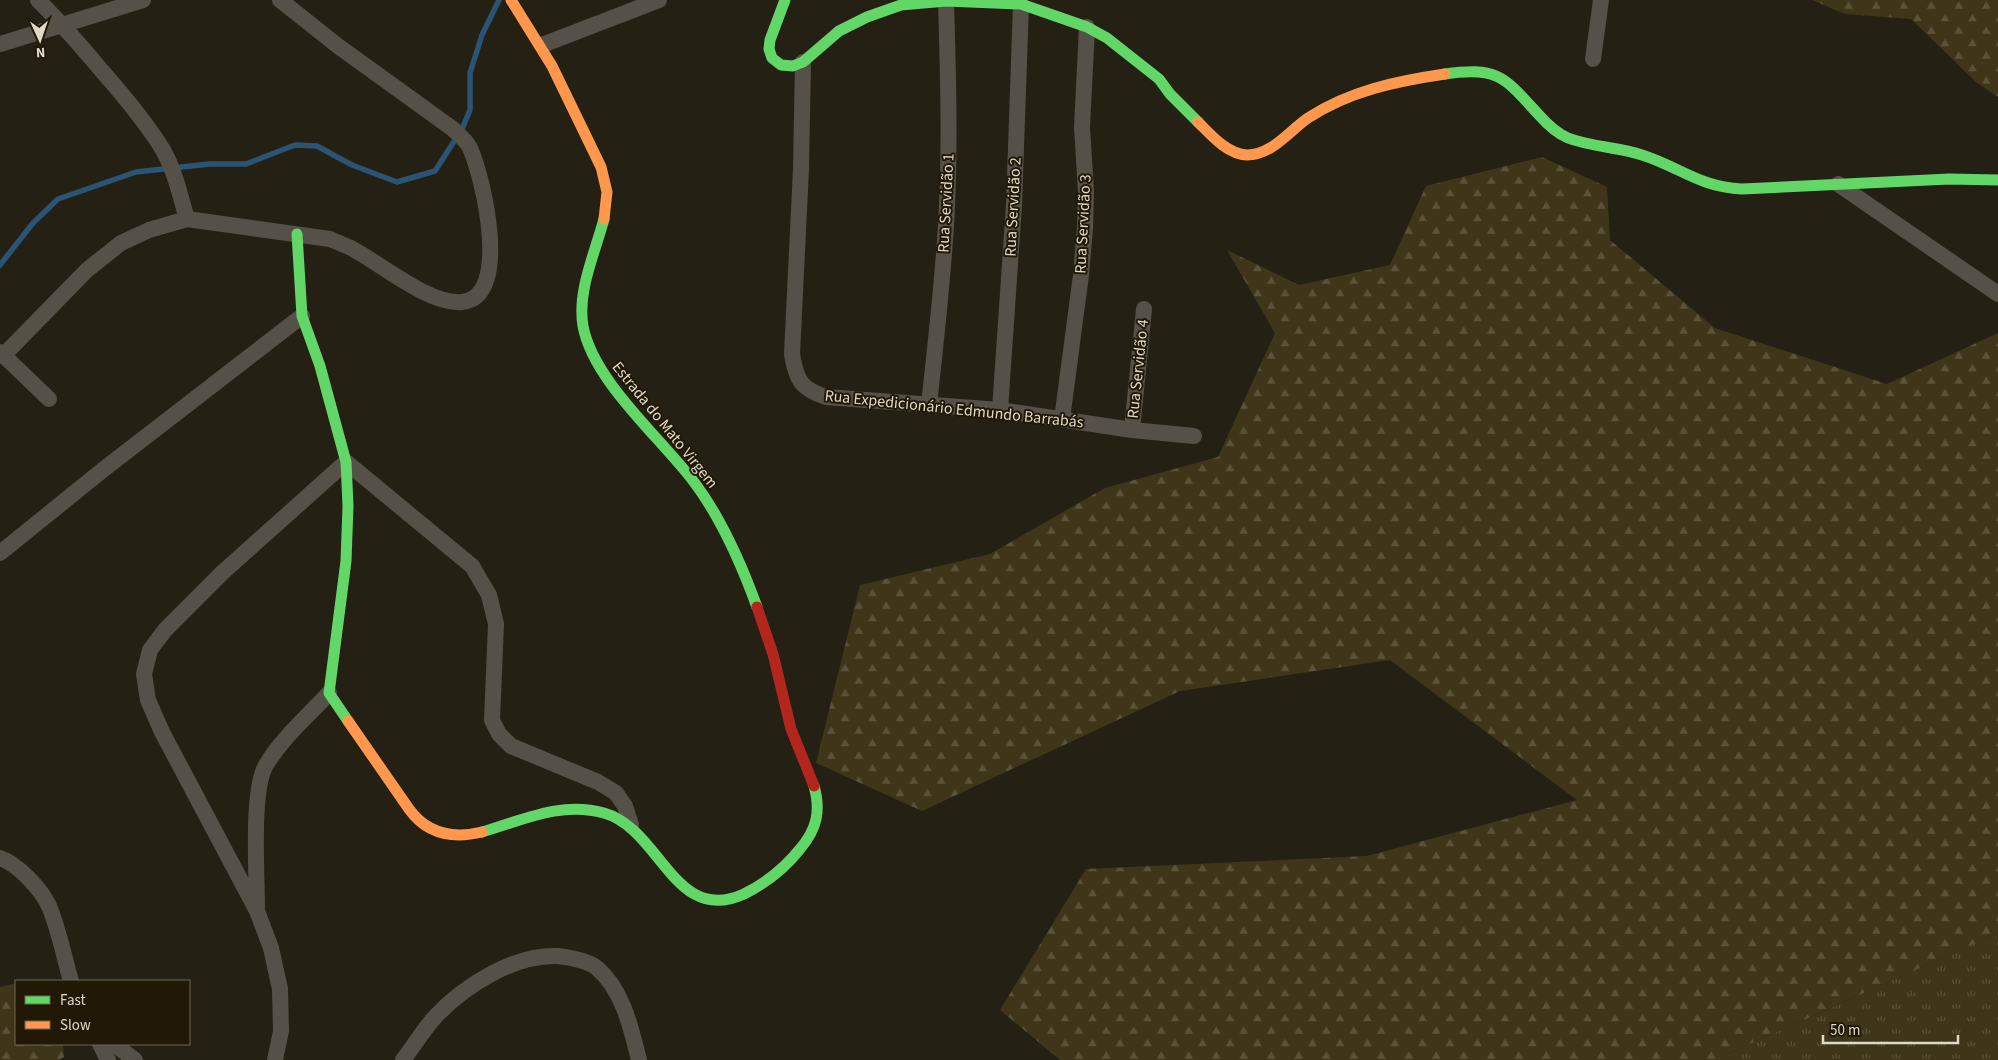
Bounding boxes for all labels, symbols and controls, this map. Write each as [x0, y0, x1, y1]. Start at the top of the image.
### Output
north arrow [15, 15, 65, 65]
text: N [35, 42, 46, 62]
street label: Rua Servidão 1 [932, 153, 960, 253]
street label: Rua Servidão 2 [999, 157, 1027, 257]
street label: Rua Servidão 3 [1069, 174, 1097, 274]
street label: Rua Servidão 4 [1122, 318, 1154, 420]
street label: Estrada do Mato Virgem [607, 357, 723, 493]
street label: Rua Expedicionário Edmundo Barrabás [823, 384, 1085, 434]
legend [15, 980, 190, 1045]
text: Fast [60, 990, 86, 1011]
scale bar [1823, 1012, 1958, 1044]
text: Slow [60, 1015, 91, 1036]
text: 50 m [1830, 1020, 1860, 1041]

